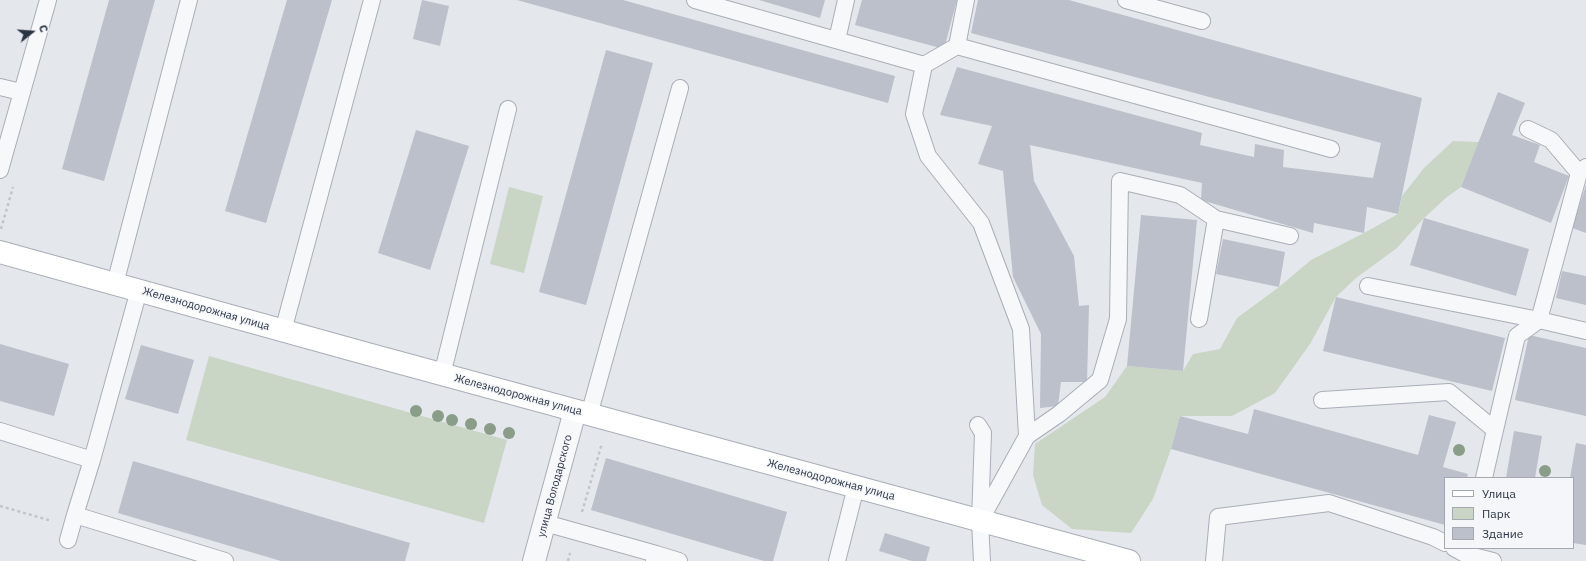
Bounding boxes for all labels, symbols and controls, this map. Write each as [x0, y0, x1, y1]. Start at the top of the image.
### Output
north arrow [12, 12, 52, 52]
text: С [36, 23, 51, 34]
street label: Железнодорожная улица [141, 284, 271, 334]
street label: Железнодорожная улица [453, 372, 583, 418]
street label: улица Володарского [535, 433, 575, 539]
street label: Железнодорожная улица [766, 457, 896, 503]
legend [1444, 477, 1574, 549]
text: Улица [1482, 486, 1516, 501]
text: Парк [1482, 506, 1510, 521]
text: Здание [1482, 526, 1523, 541]

